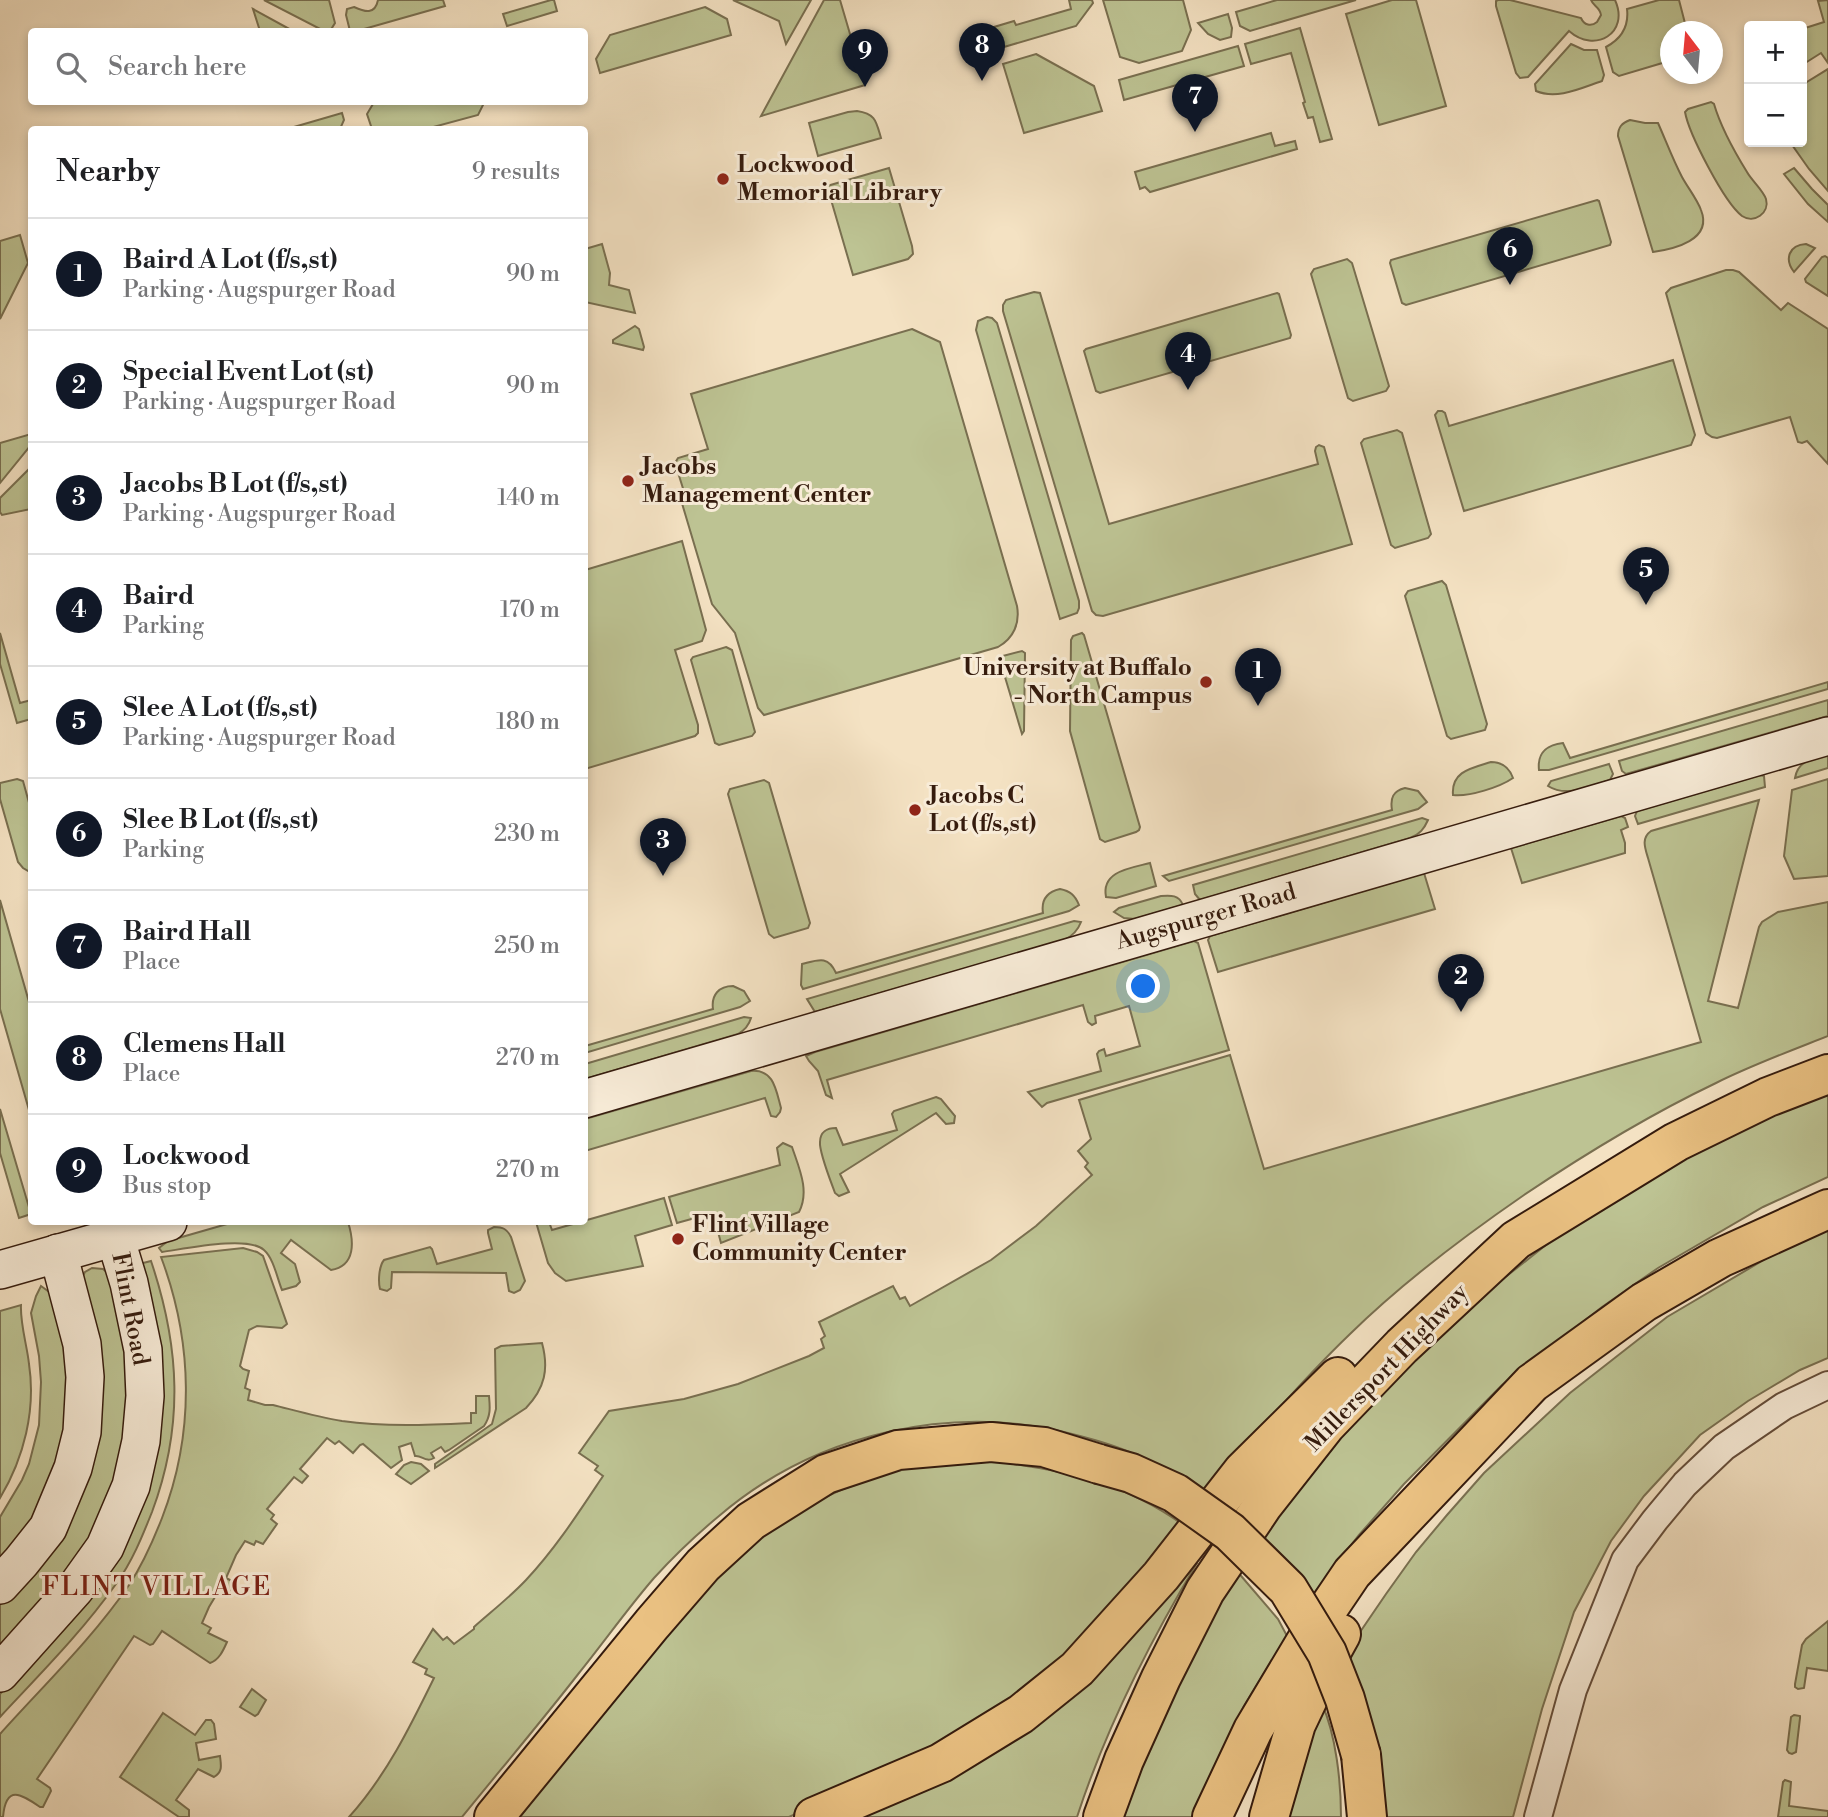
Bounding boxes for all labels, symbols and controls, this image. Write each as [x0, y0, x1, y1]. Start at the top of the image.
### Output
north arrow [1660, 21, 1723, 84]
map controls [1744, 21, 1807, 147]
button: + [1744, 21, 1807, 84]
pin: 8 [959, 23, 1005, 81]
search box [28, 28, 588, 105]
pin: 9 [842, 29, 888, 87]
icon: search [52, 48, 90, 86]
text: Search here [108, 51, 247, 83]
pin: 7 [1172, 74, 1218, 132]
button: − [1744, 84, 1807, 147]
place label: Lockwood Memorial Library [737, 150, 943, 208]
text: Nearby [56, 153, 160, 191]
text: 9 results [472, 158, 560, 186]
marker: Lockwood Memorial Library [715, 171, 731, 187]
pin: 6 [1487, 227, 1533, 285]
text: Baird A Lot (f/s,st) [123, 244, 337, 276]
text: 1 [73, 260, 85, 288]
text: 90 m [506, 260, 560, 288]
text: Parking · Augspurger Road [123, 276, 395, 304]
pin: 4 [1165, 332, 1211, 390]
text: Special Event Lot (st) [123, 356, 374, 388]
text: 2 [72, 372, 86, 400]
text: 90 m [506, 372, 560, 400]
text: Parking · Augspurger Road [123, 388, 395, 416]
place label: Jacobs Management Center [639, 452, 871, 510]
text: Jacobs B Lot (f/s,st) [123, 468, 347, 500]
marker: Jacobs Management Center [620, 473, 636, 489]
text: 3 [72, 484, 86, 512]
text: 140 m [497, 484, 560, 512]
text: Parking · Augspurger Road [123, 500, 395, 528]
pin: 5 [1623, 547, 1669, 605]
text: Baird [123, 580, 194, 612]
text: 4 [71, 596, 87, 624]
text: 170 m [500, 596, 560, 624]
text: Parking [123, 612, 204, 640]
pin: 1 [1235, 648, 1281, 706]
place label: University at Buffalo - North Campus [963, 653, 1192, 711]
marker: University at Buffalo - North Campus [1198, 674, 1214, 690]
text: Slee A Lot (f/s,st) [123, 692, 317, 724]
text: 5 [72, 708, 86, 736]
text: 180 m [496, 708, 560, 736]
text: Parking · Augspurger Road [123, 724, 395, 752]
place label: Jacobs C Lot (f/s,st) [926, 781, 1036, 839]
marker: Jacobs C Lot (f/s,st) [907, 802, 923, 818]
text: Slee B Lot (f/s,st) [123, 804, 318, 836]
pin: 3 [640, 818, 686, 876]
text: 6 [72, 820, 86, 848]
text: 230 m [494, 820, 560, 848]
text: Parking [123, 836, 204, 864]
street label: Augspurger Road [1112, 877, 1300, 957]
text: Baird Hall [123, 916, 251, 948]
text: 7 [72, 932, 86, 960]
text: 250 m [494, 932, 560, 960]
text: Place [123, 948, 180, 976]
pin: 2 [1438, 954, 1484, 1012]
your location [1126, 969, 1160, 1003]
text: Clemens Hall [123, 1028, 286, 1060]
text: 8 [72, 1044, 86, 1072]
text: 270 m [496, 1044, 560, 1072]
text: Place [123, 1060, 180, 1088]
text: Lockwood [123, 1140, 250, 1172]
text: 9 [72, 1156, 86, 1184]
text: 270 m [496, 1156, 560, 1184]
text: Bus stop [123, 1172, 211, 1200]
place label: Flint Village Community Center [692, 1210, 907, 1268]
marker: Flint Village Community Center [670, 1231, 686, 1247]
street label: Flint Road [104, 1250, 156, 1368]
street label: Millersport Highway [1299, 1277, 1475, 1458]
district label: FLINT VILLAGE [42, 1571, 272, 1603]

